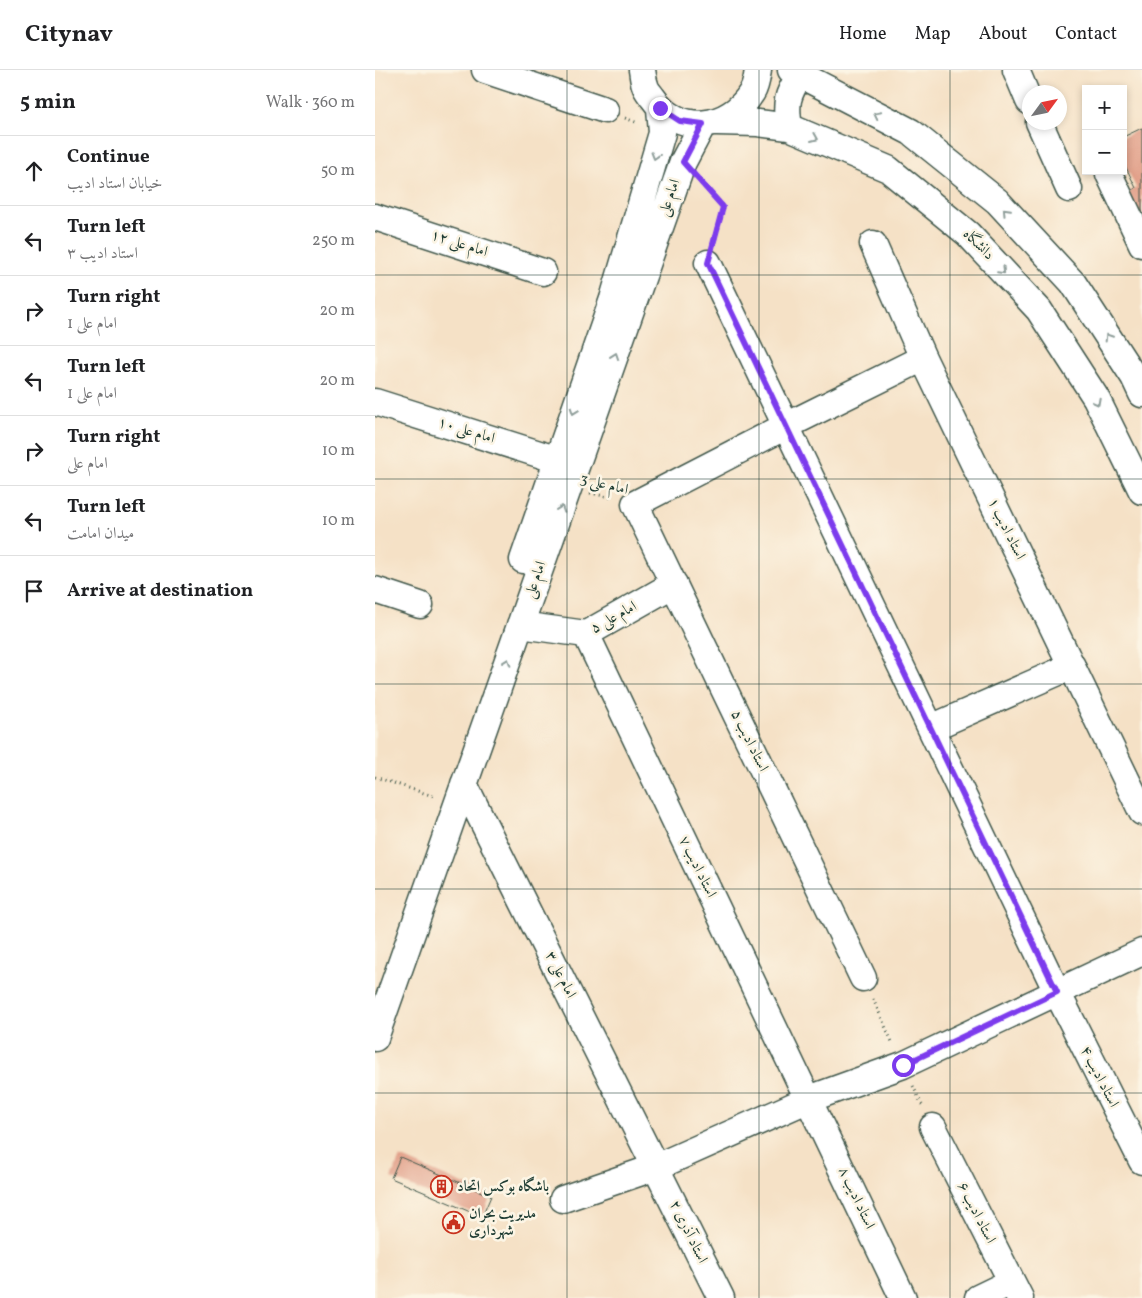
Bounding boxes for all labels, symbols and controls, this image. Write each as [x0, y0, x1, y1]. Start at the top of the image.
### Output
text: Citynav [25, 18, 113, 52]
text: Home [839, 22, 887, 47]
text: Map [915, 22, 951, 47]
text: About [979, 22, 1027, 47]
text: Contact [1055, 22, 1117, 47]
north arrow [1022, 85, 1067, 130]
map controls [1082, 85, 1127, 175]
button: + [1082, 85, 1127, 130]
text: 5 min [20, 88, 76, 117]
text: Walk · 360 m [266, 92, 355, 114]
route end [649, 97, 672, 120]
one-way arrow [873, 111, 882, 121]
button: − [1082, 130, 1127, 175]
one-way arrow [810, 131, 819, 142]
text: Continue [67, 144, 150, 170]
one-way arrow [651, 151, 661, 160]
icon: ahead [20, 157, 48, 185]
text: 50 m [321, 160, 355, 182]
text: خیابان استاد ادیب [67, 173, 162, 195]
street label: امام علی [654, 177, 687, 220]
one-way arrow [1003, 208, 1012, 217]
text: Turn left [67, 214, 146, 240]
street label: دانشگاه [958, 224, 999, 265]
street label: امام علی ۱۲ [428, 225, 490, 264]
icon: left [20, 227, 48, 255]
text: 250 m [312, 230, 355, 252]
text: استاد ادیب ۳ [67, 243, 138, 265]
one-way arrow [997, 265, 1006, 274]
text: Turn right [67, 284, 160, 310]
icon: right [20, 297, 48, 325]
text: 20 m [320, 300, 355, 322]
text: امام علی 1 [67, 313, 117, 335]
one-way arrow [1105, 333, 1114, 343]
one-way arrow [609, 352, 619, 360]
text: Turn left [67, 354, 146, 380]
icon: left [20, 367, 48, 395]
text: 20 m [320, 370, 355, 392]
text: امام علی 1 [67, 383, 117, 405]
one-way arrow [1091, 396, 1101, 405]
one-way arrow [570, 406, 580, 415]
street label: امام علی ۱۰ [435, 412, 497, 451]
text: Turn right [67, 424, 160, 450]
icon: right [20, 437, 48, 465]
text: 10 m [322, 440, 355, 462]
text: امام علی [67, 453, 108, 475]
street label: امام علی 3 [578, 469, 630, 502]
text: Turn left [67, 494, 146, 520]
street label: استاد ادیب ۱ [982, 495, 1030, 563]
one-way arrow [555, 505, 565, 514]
icon: left [20, 507, 48, 535]
text: 10 m [322, 510, 355, 532]
text: میدان امامت [67, 523, 134, 545]
street label: امام علی [520, 559, 553, 602]
icon: arrive [20, 577, 48, 605]
text: Arrive at destination [67, 578, 253, 604]
street label: امام علی ۵ [587, 597, 641, 640]
one-way arrow [501, 658, 511, 667]
street label: استاد ادیب ۵ [725, 707, 773, 775]
street label: استاد ادیب ۷ [673, 833, 721, 901]
street label: امام علی ۳ [538, 948, 581, 1002]
street label: استاد ادیب ۴ [1075, 1043, 1123, 1111]
route start [892, 1054, 915, 1077]
street label: استاد ادیب ۸ [832, 1163, 880, 1233]
building icon: باشگاه بوکس اتحاد [429, 1175, 453, 1199]
place label: باشگاه بوکس اتحاد [457, 1176, 549, 1198]
street label: استاد ادیب ۶ [952, 1179, 1000, 1247]
street label: استاد آذری ۲ [664, 1197, 712, 1267]
place label: مدیریت بحران شهرداری [469, 1204, 536, 1242]
public building icon: مدیریت بحران شهرداری [441, 1211, 465, 1235]

